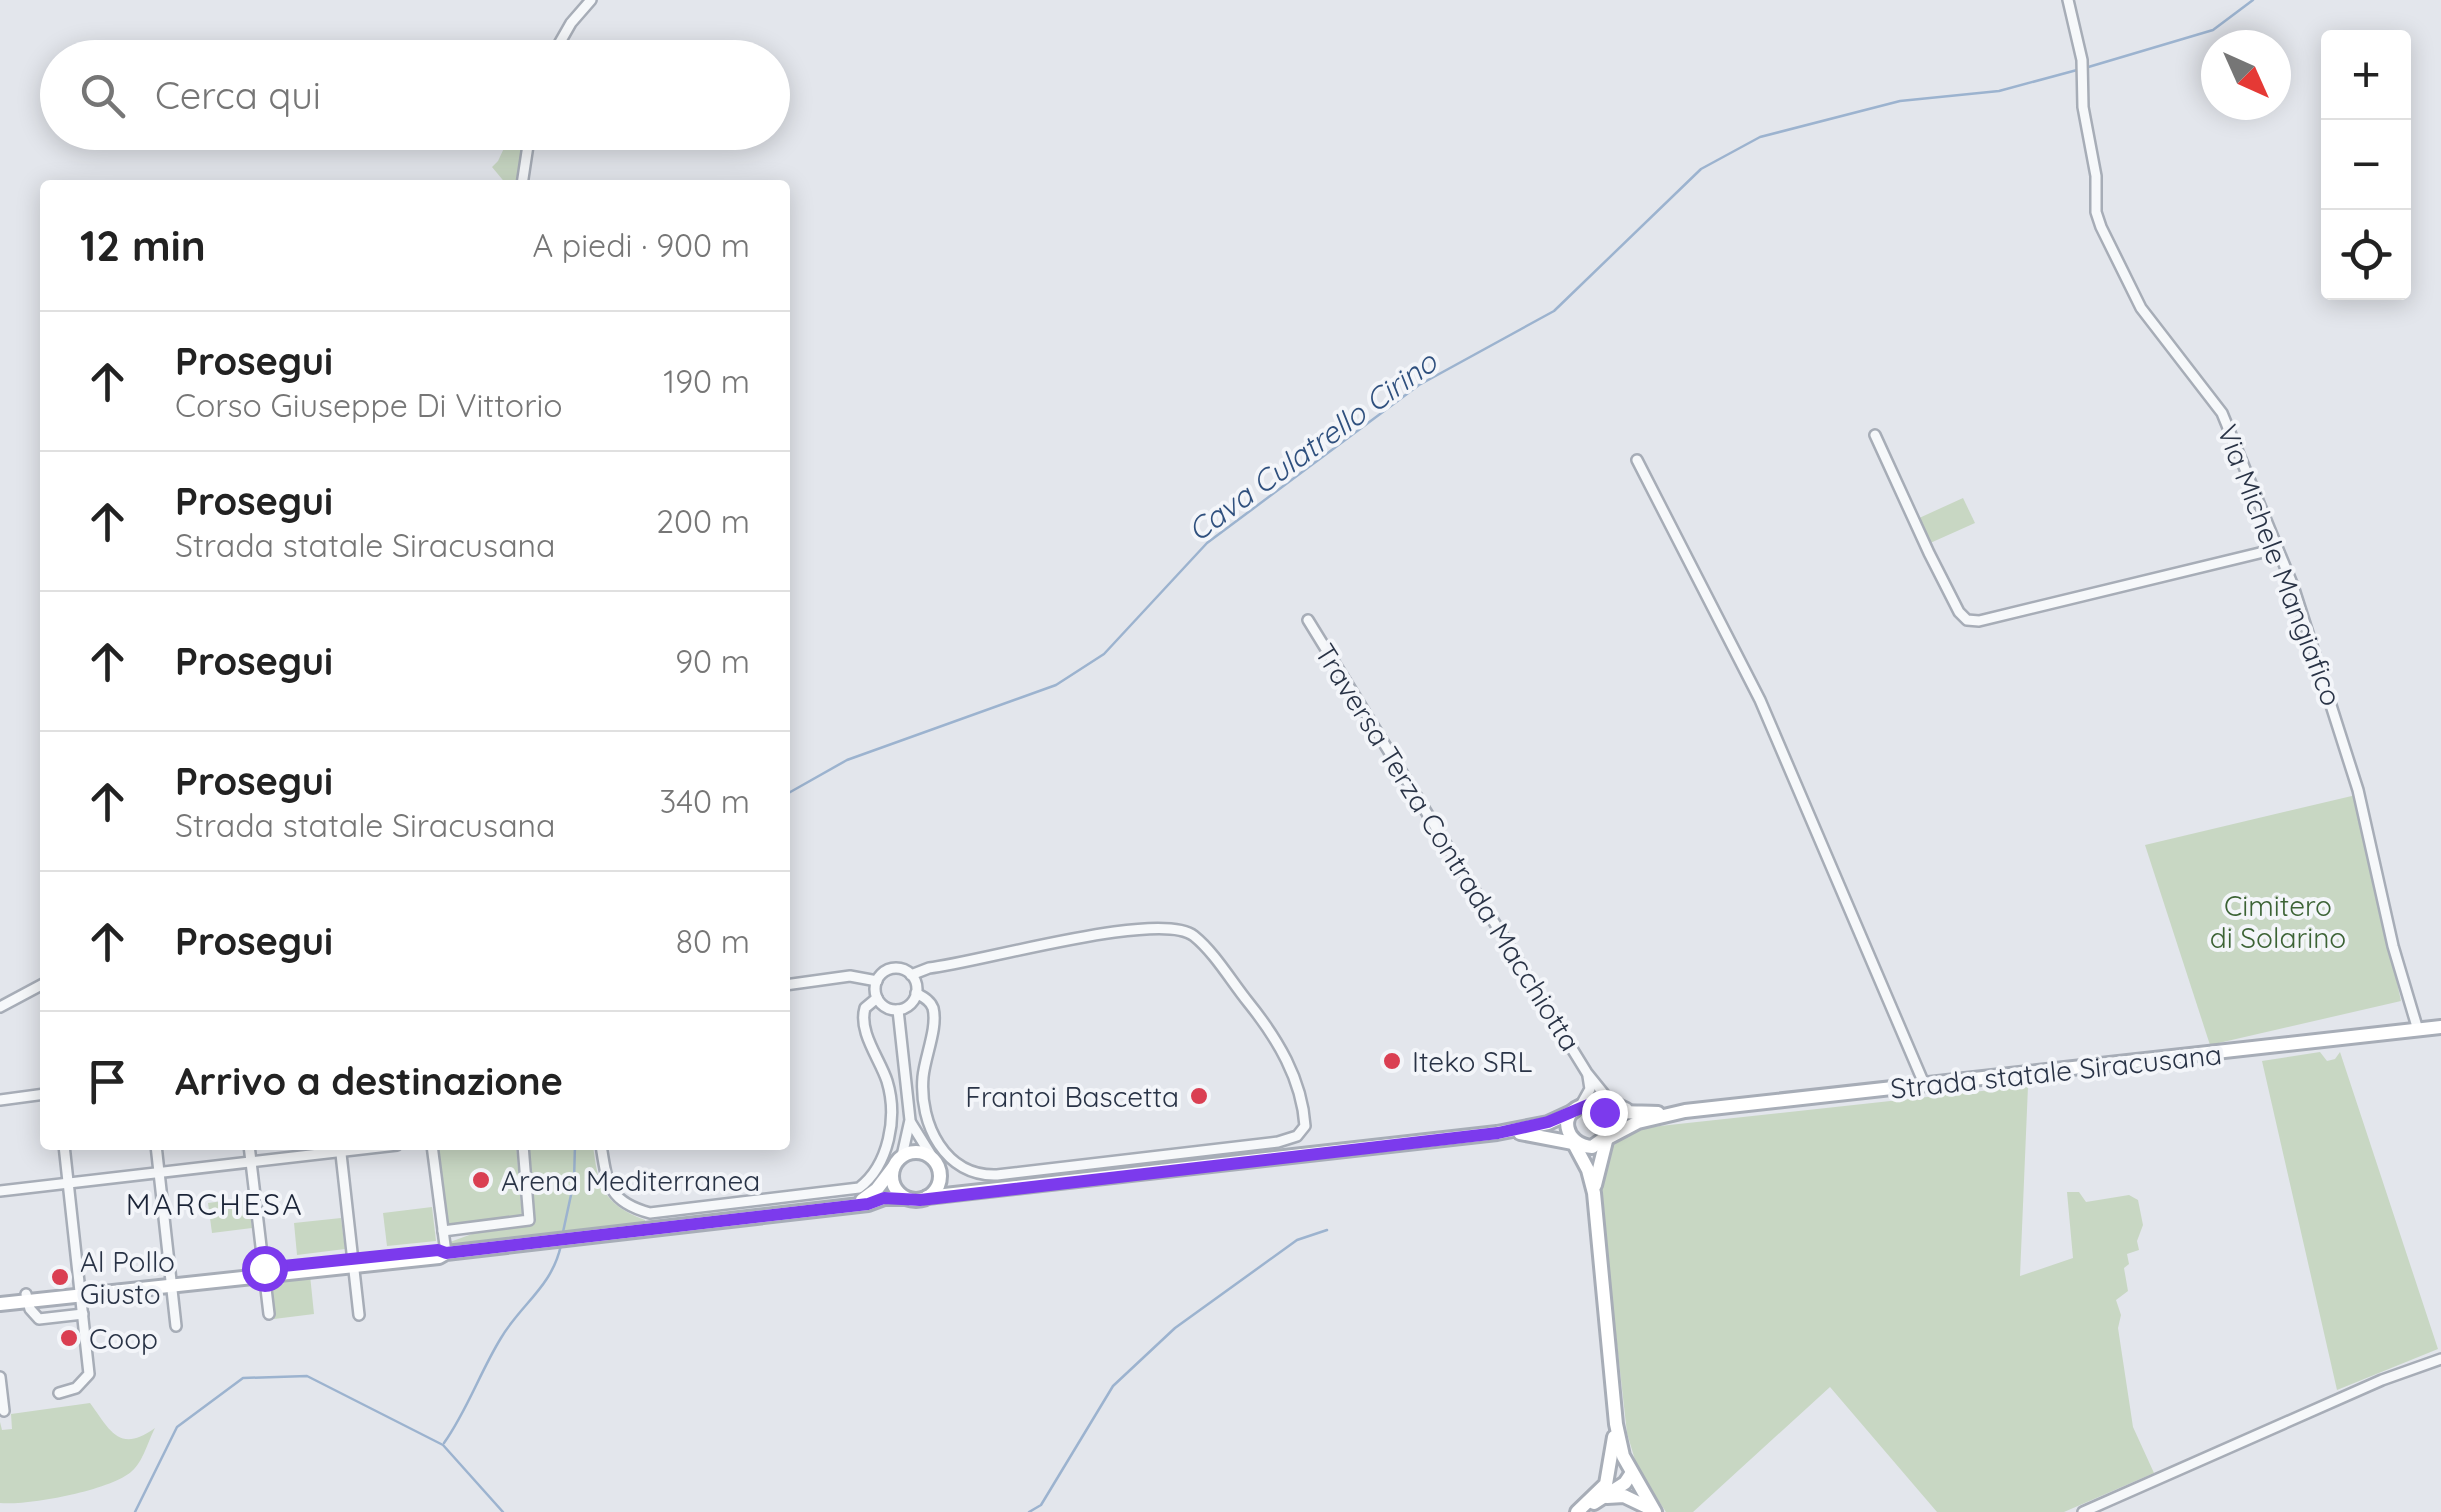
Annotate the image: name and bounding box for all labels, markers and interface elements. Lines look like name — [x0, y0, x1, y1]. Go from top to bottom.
north arrow — [2201, 30, 2291, 120]
map controls — [2321, 30, 2411, 300]
button: + — [2321, 30, 2411, 120]
search box — [40, 40, 790, 150]
icon: search — [75, 68, 130, 123]
text: Cerca qui — [155, 71, 321, 119]
button: − — [2321, 120, 2411, 210]
button: locate — [2321, 210, 2411, 300]
text: 12 min — [80, 219, 206, 272]
text: A piedi · 900 m — [532, 225, 750, 265]
text: Prosegui — [175, 337, 333, 385]
water label: Cava Culatrello Cirino — [1180, 342, 1445, 549]
icon: ahead — [80, 354, 135, 409]
text: 190 m — [663, 361, 750, 401]
text: Corso Giuseppe Di Vittorio — [175, 385, 563, 425]
street label: Via Michele Mangiafico — [2210, 419, 2350, 711]
text: Prosegui — [175, 477, 333, 525]
icon: ahead — [80, 494, 135, 549]
text: 200 m — [656, 501, 750, 541]
text: Strada statale Siracusana — [175, 525, 556, 565]
icon: ahead — [80, 634, 135, 689]
text: Prosegui — [175, 637, 333, 685]
street label: Traversa Terza Contrada Macchiotta — [1308, 637, 1588, 1057]
text: 90 m — [675, 641, 750, 681]
text: Prosegui — [175, 757, 333, 805]
icon: ahead — [80, 774, 135, 829]
text: 340 m — [659, 781, 750, 821]
text: Strada statale Siracusana — [175, 805, 556, 845]
park label: Cimitero di Solarino — [2210, 888, 2346, 955]
icon: ahead — [80, 914, 135, 969]
text: Prosegui — [175, 917, 333, 965]
text: 80 m — [676, 921, 750, 961]
street label: Strada statale Siracusana — [1889, 1036, 2223, 1106]
place label: Iteko SRL — [1412, 1044, 1533, 1079]
marker: Iteko SRL — [1381, 1050, 1403, 1072]
icon: arrive — [80, 1054, 135, 1109]
text: Arrivo a destinazione — [175, 1057, 563, 1105]
place label: Frantoi Bascetta — [965, 1079, 1179, 1114]
marker: Frantoi Bascetta — [1188, 1085, 1210, 1107]
route end — [1582, 1090, 1628, 1136]
place label: Arena Mediterranea — [501, 1163, 760, 1198]
marker: Arena Mediterranea — [470, 1169, 492, 1191]
district label: MARCHESA — [126, 1185, 304, 1223]
place label: Al Pollo Giusto — [80, 1244, 175, 1311]
route start — [242, 1246, 288, 1292]
marker: Al Pollo Giusto — [49, 1266, 71, 1288]
place label: Coop — [89, 1321, 158, 1356]
marker: Coop — [58, 1327, 80, 1349]

